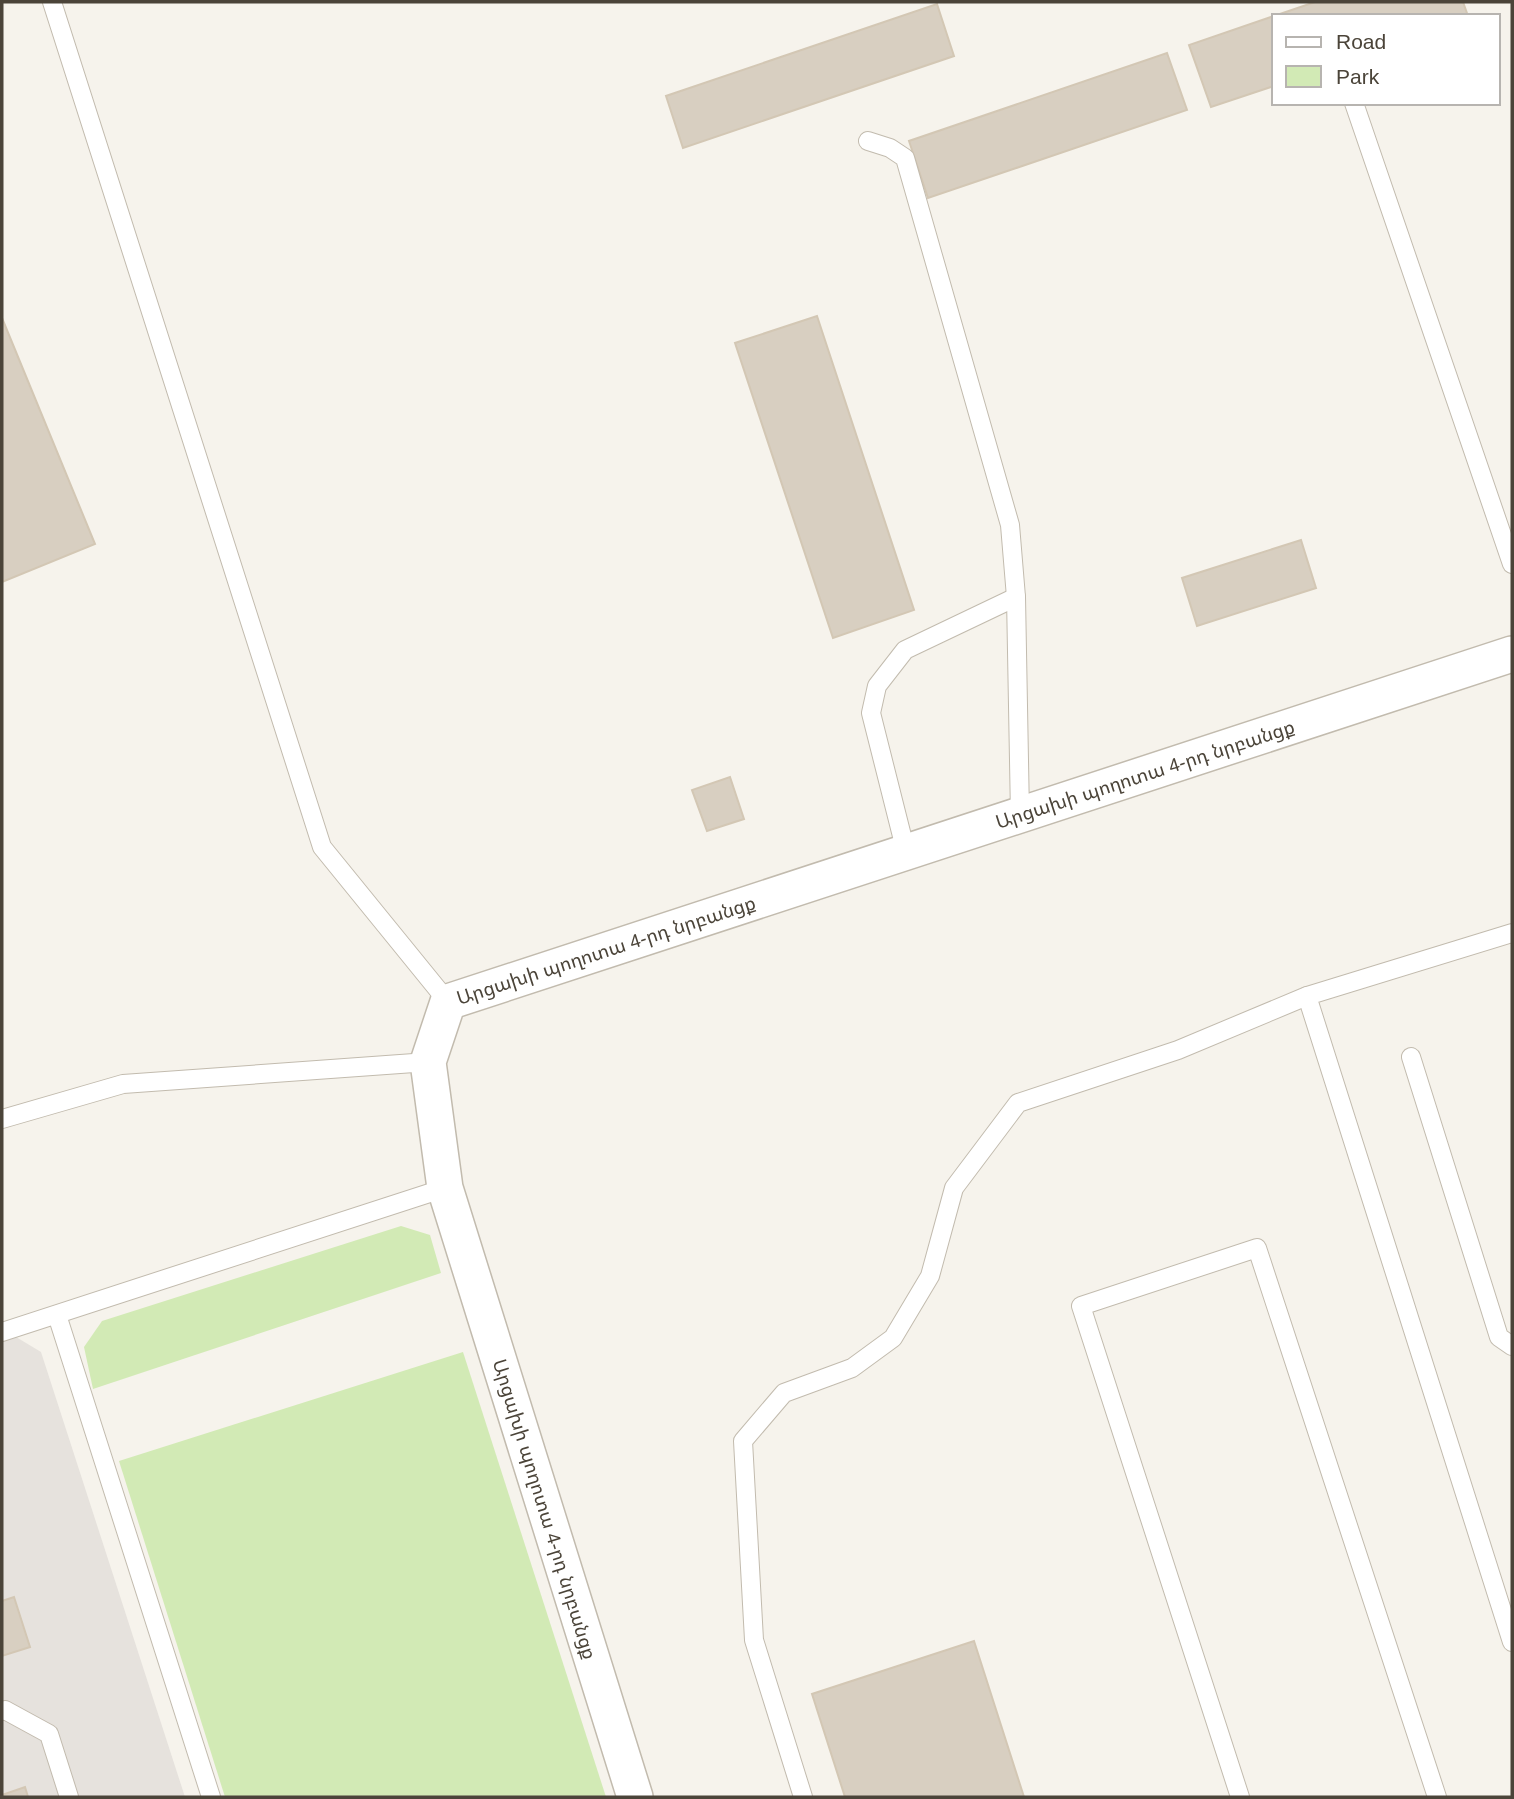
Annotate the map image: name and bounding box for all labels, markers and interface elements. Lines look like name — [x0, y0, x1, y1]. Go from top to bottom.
legend — [1272, 14, 1500, 105]
text: Road — [1336, 30, 1386, 53]
text: Park — [1336, 65, 1380, 88]
street label: Արցախի պողոտա 4-րդ նրբանցք — [993, 716, 1298, 834]
street label: Արցախի պողոտա 4-րդ նրբանցք — [454, 892, 759, 1010]
street label: Արցախի պողոտա 4-րդ նրբանցք — [488, 1356, 600, 1662]

